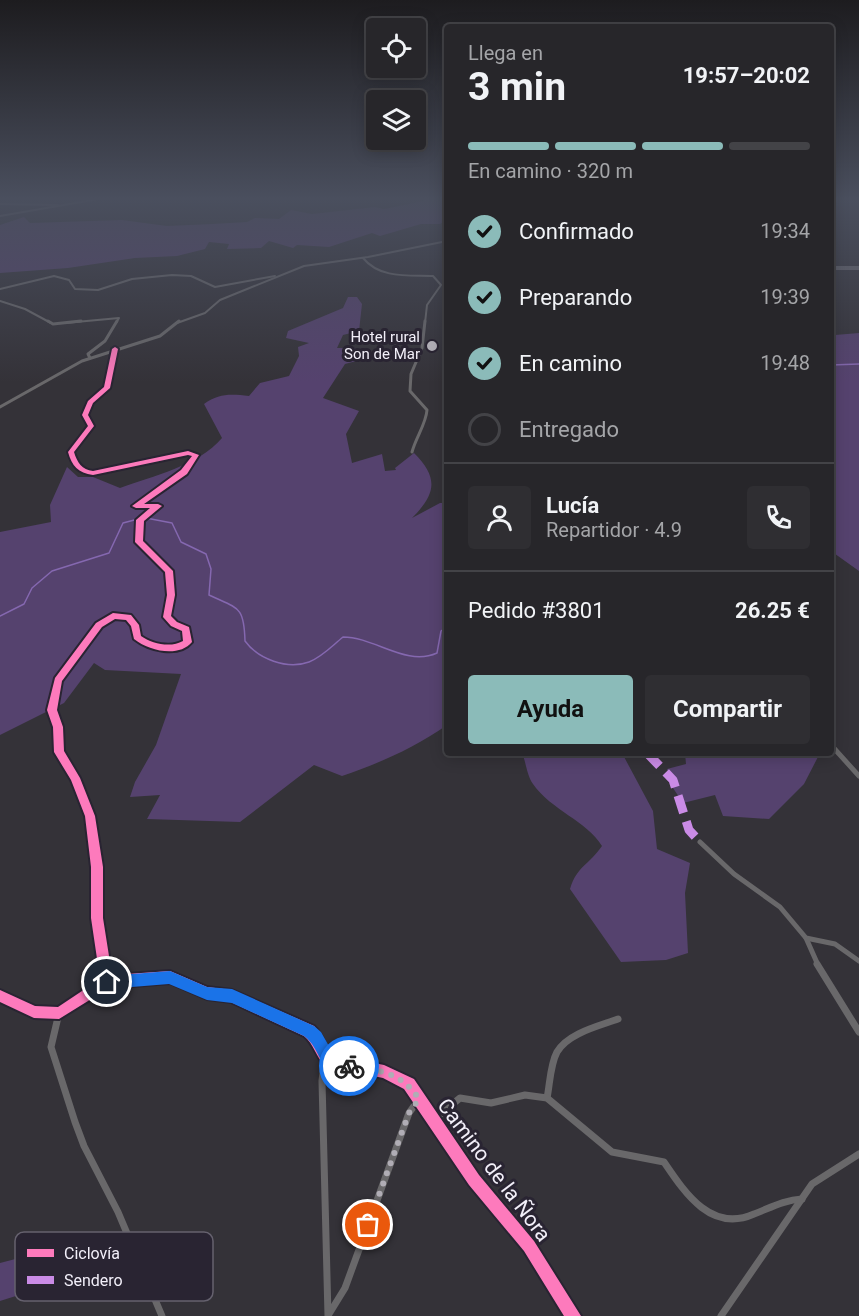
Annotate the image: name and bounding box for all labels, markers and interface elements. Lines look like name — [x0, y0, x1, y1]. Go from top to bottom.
map controls — [366, 18, 426, 150]
button: locate — [366, 18, 426, 78]
text: Llega en — [468, 41, 543, 65]
text: 19:57–20:02 — [683, 63, 810, 88]
text: 3 min — [468, 64, 566, 110]
button: layers — [366, 90, 426, 150]
text: En camino · 320 m — [468, 159, 633, 183]
icon: check — [468, 215, 501, 248]
text: Confirmado — [519, 219, 634, 244]
text: 19:34 — [760, 219, 810, 243]
icon: check — [468, 281, 501, 314]
text: Preparando — [519, 285, 632, 310]
text: 19:39 — [760, 285, 810, 309]
place label: Hotel rural Son de Mar — [344, 328, 420, 363]
marker: Hotel rural Son de Mar — [425, 339, 439, 353]
icon: check — [468, 347, 501, 380]
text: En camino — [519, 351, 622, 376]
text: 19:48 — [760, 351, 810, 375]
text: Entregado — [519, 417, 619, 442]
button: person — [468, 486, 531, 549]
button: phone — [747, 486, 810, 549]
text: Lucía — [546, 493, 599, 518]
text: Repartidor · 4.9 — [546, 518, 682, 542]
text: Pedido #3801 — [468, 598, 605, 623]
text: 26.25 € — [735, 598, 810, 623]
button: Ayuda — [468, 675, 633, 744]
button: Compartir — [645, 675, 810, 744]
pin — [81, 956, 132, 1007]
icon: home — [90, 965, 123, 998]
courier — [319, 1036, 379, 1096]
icon: bike — [333, 1050, 366, 1083]
street label: Camino de la Ñora — [433, 1094, 555, 1246]
pin — [342, 1199, 393, 1250]
icon: bag — [351, 1208, 384, 1241]
legend — [15, 1232, 213, 1301]
text: Ciclovía — [64, 1244, 120, 1263]
text: Sendero — [64, 1271, 123, 1290]

